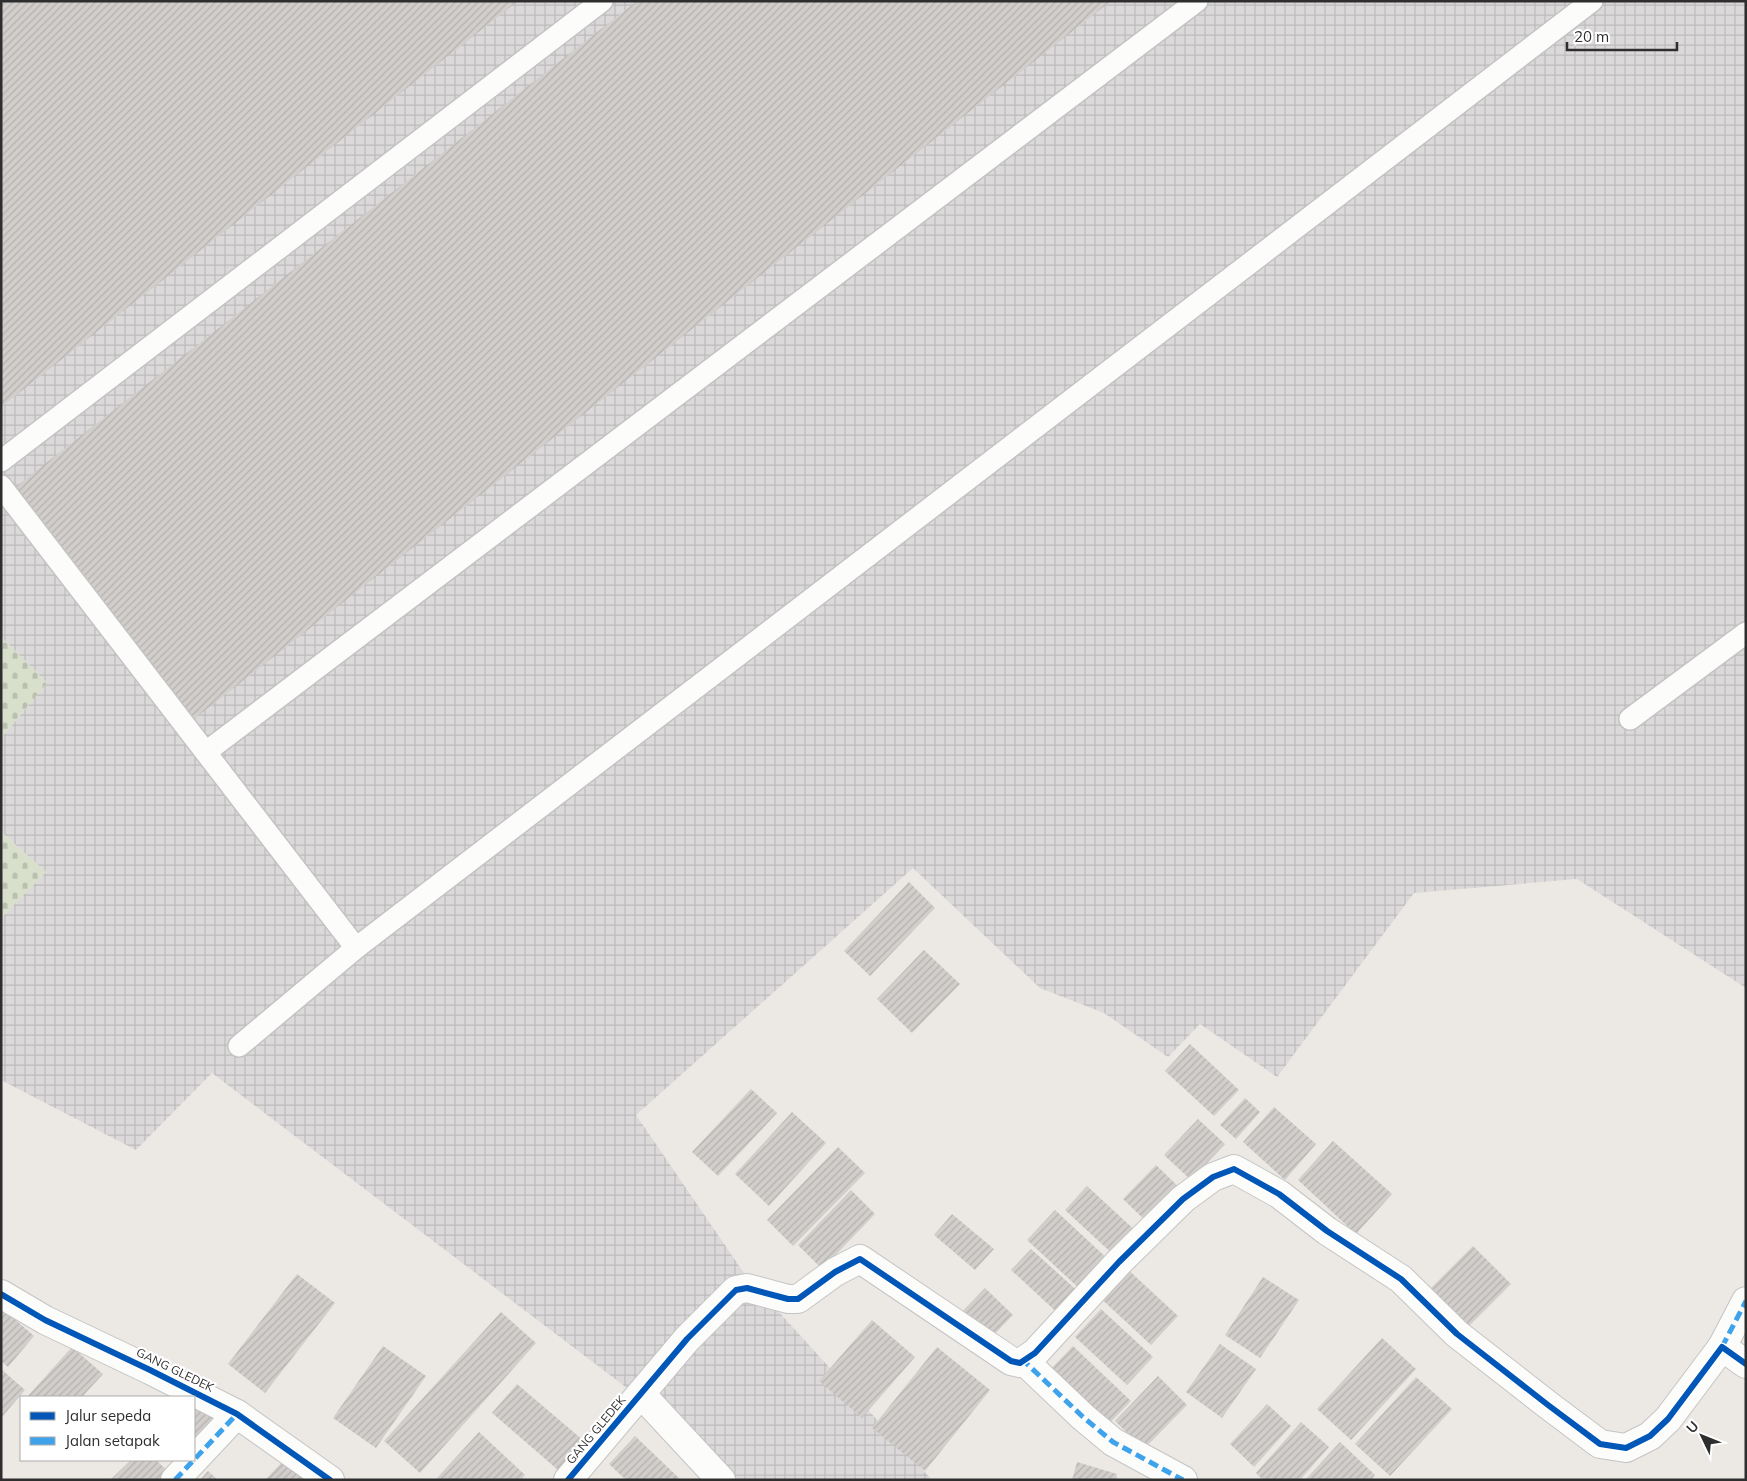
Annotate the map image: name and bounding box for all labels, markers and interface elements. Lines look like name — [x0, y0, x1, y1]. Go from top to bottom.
scale bar — [1567, 20, 1677, 52]
text: 20 m — [1574, 27, 1609, 46]
street label: GANG GLEDEK — [134, 1344, 217, 1395]
street label: GANG GLEDEK — [563, 1392, 629, 1467]
legend — [20, 1396, 195, 1461]
text: Jalur sepeda — [65, 1406, 151, 1425]
north arrow — [1677, 1411, 1727, 1461]
text: U — [1682, 1417, 1703, 1437]
text: Jalan setapak — [65, 1431, 160, 1450]

